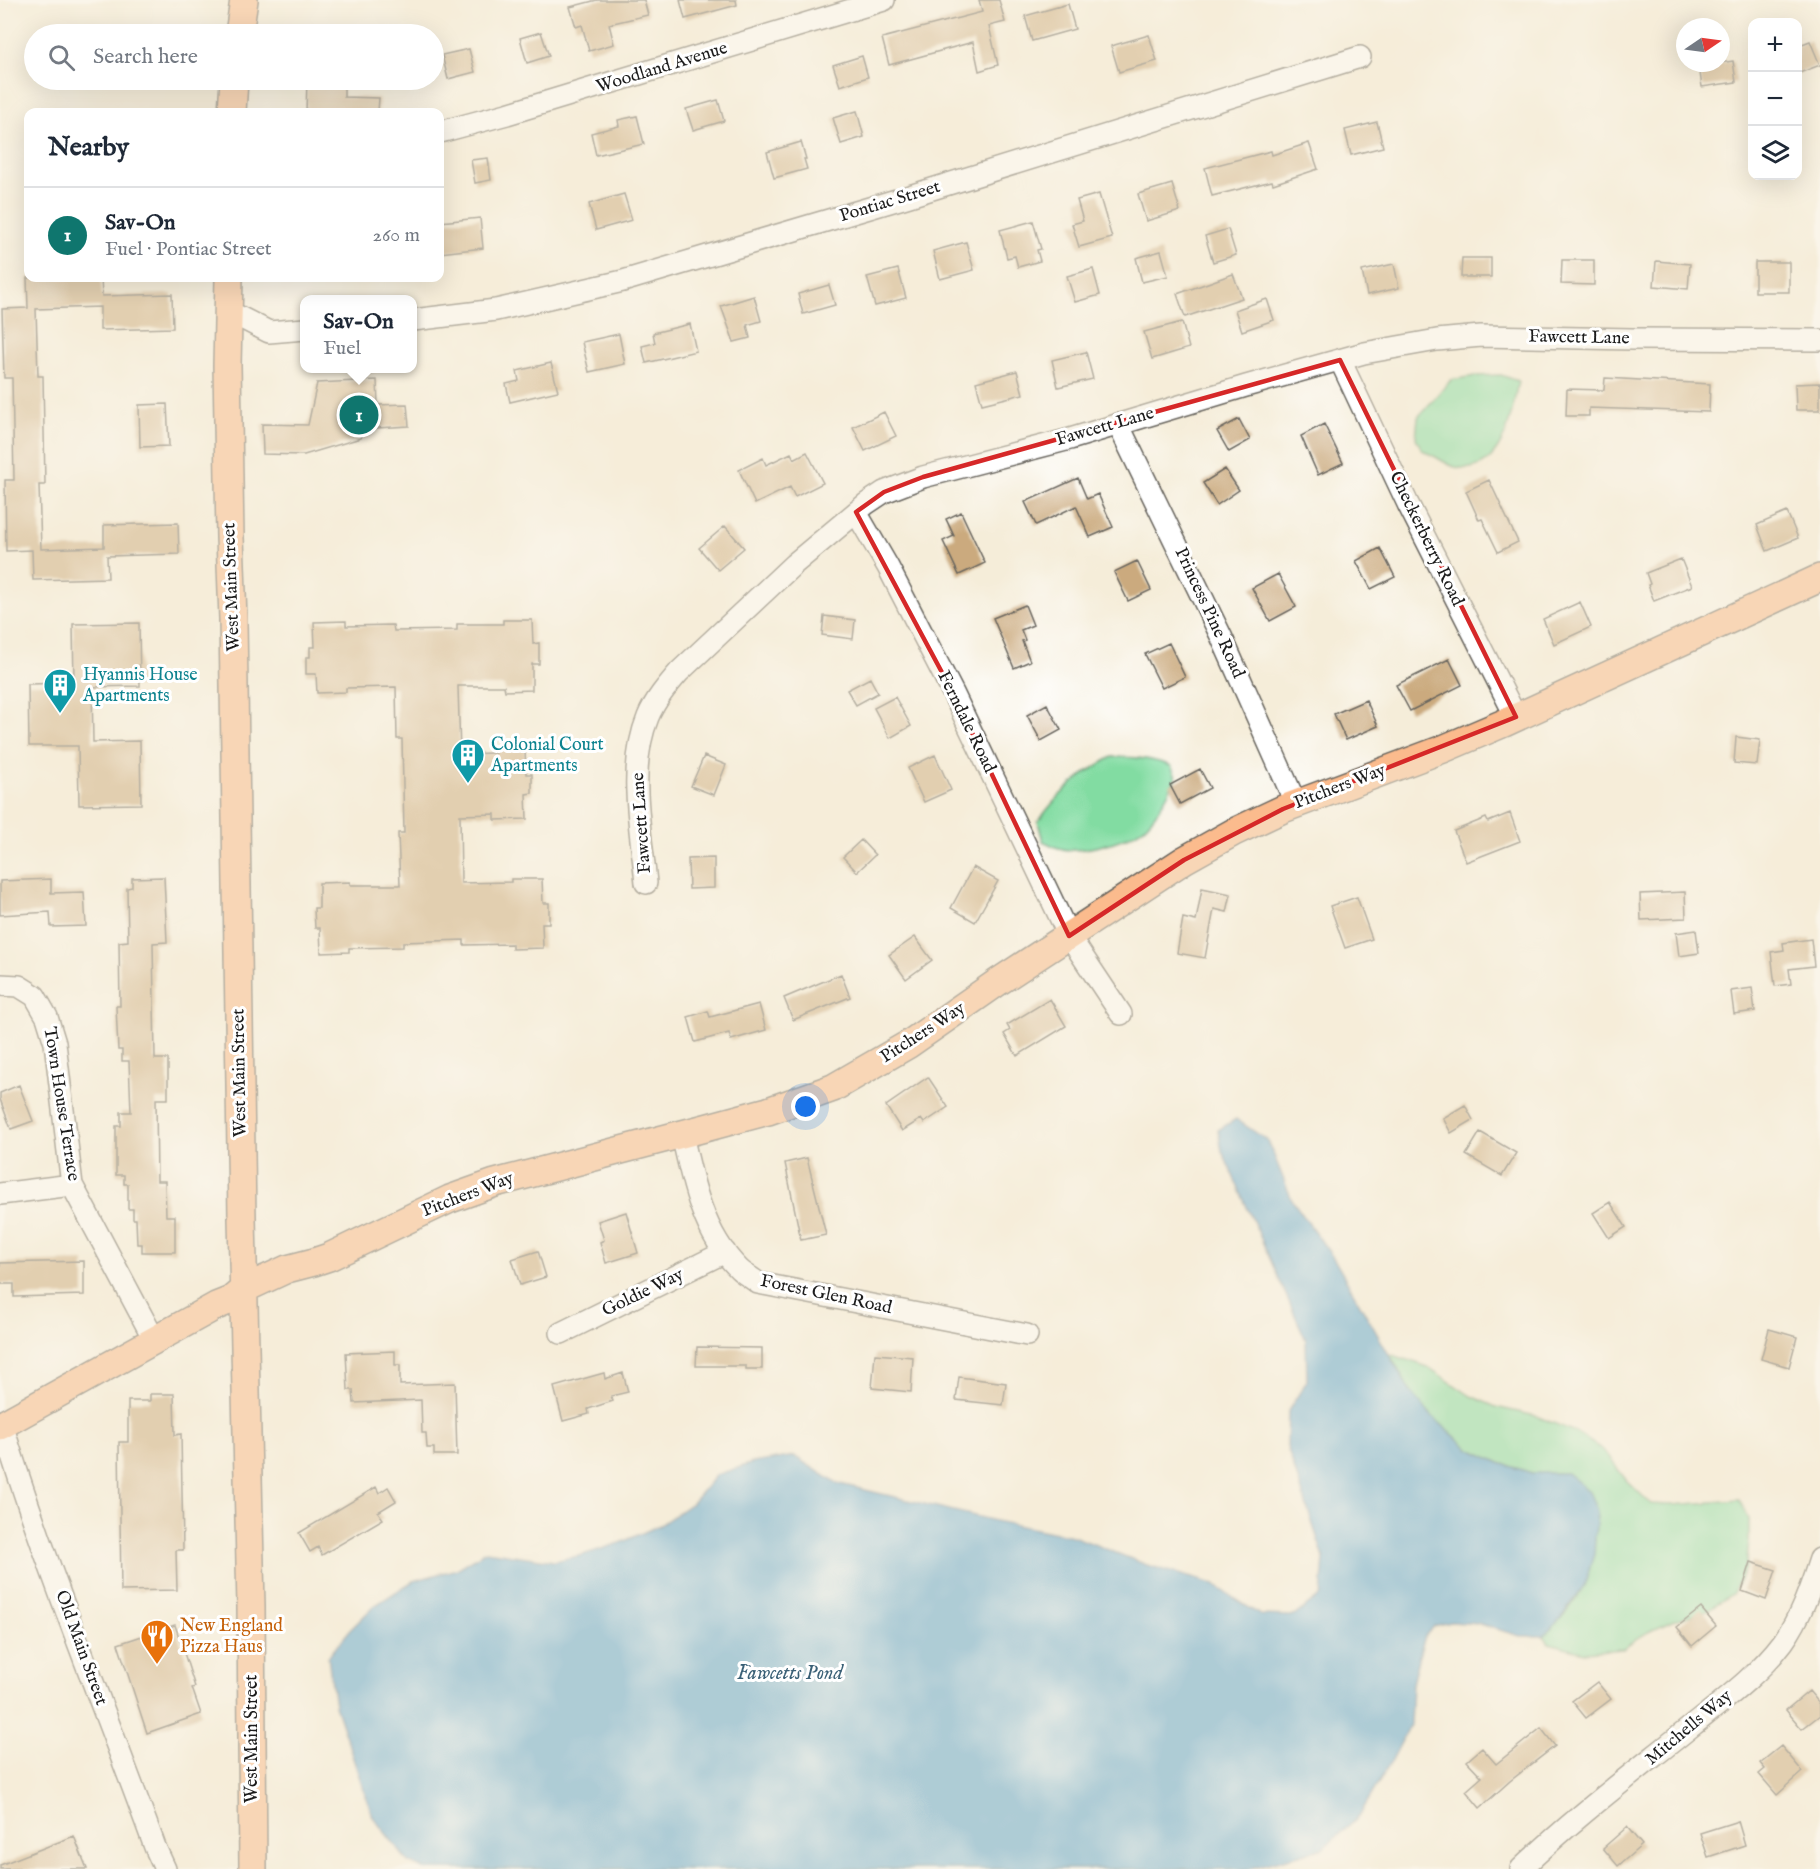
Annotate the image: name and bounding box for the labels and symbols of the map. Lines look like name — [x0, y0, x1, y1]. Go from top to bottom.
north arrow — [1676, 18, 1730, 72]
street label: Woodland Avenue — [594, 37, 730, 99]
street label: Pontiac Street — [837, 176, 943, 228]
street label: Fawcett Lane — [1528, 326, 1630, 350]
pin: 1 — [340, 392, 378, 438]
street label: Fawcett Lane — [1053, 402, 1157, 452]
street label: Checkerberry Road — [1383, 468, 1469, 611]
street label: West Main Street — [218, 522, 246, 652]
street label: Princess Pine Road — [1169, 544, 1250, 682]
place label: Hyannis House Apartments — [82, 664, 198, 708]
building icon: Hyannis House Apartments — [42, 667, 78, 714]
street label: Ferndale Road — [931, 667, 1001, 777]
place label: Colonial Court Apartments — [490, 734, 604, 778]
building icon: Colonial Court Apartments — [450, 737, 486, 784]
street label: Pitchers Way — [1291, 759, 1389, 815]
street label: Fawcett Lane — [627, 772, 657, 874]
street label: Pitchers Way — [876, 997, 970, 1069]
street label: West Main Street — [227, 1008, 253, 1138]
street label: Town House Terrace — [37, 1025, 85, 1183]
your location — [791, 1092, 820, 1121]
street label: Pitchers Way — [419, 1167, 517, 1223]
street label: Goldie Way — [598, 1263, 688, 1323]
street label: Forest Glen Road — [758, 1270, 894, 1320]
street label: Old Main Street — [49, 1587, 113, 1709]
place label: New England Pizza Haus — [180, 1615, 283, 1659]
restaurant icon: New England Pizza Haus — [139, 1618, 175, 1665]
water label: Fawcetts Pond — [737, 1661, 844, 1686]
street label: West Main Street — [241, 1675, 264, 1803]
street label: Mitchells Way — [1641, 1685, 1737, 1771]

